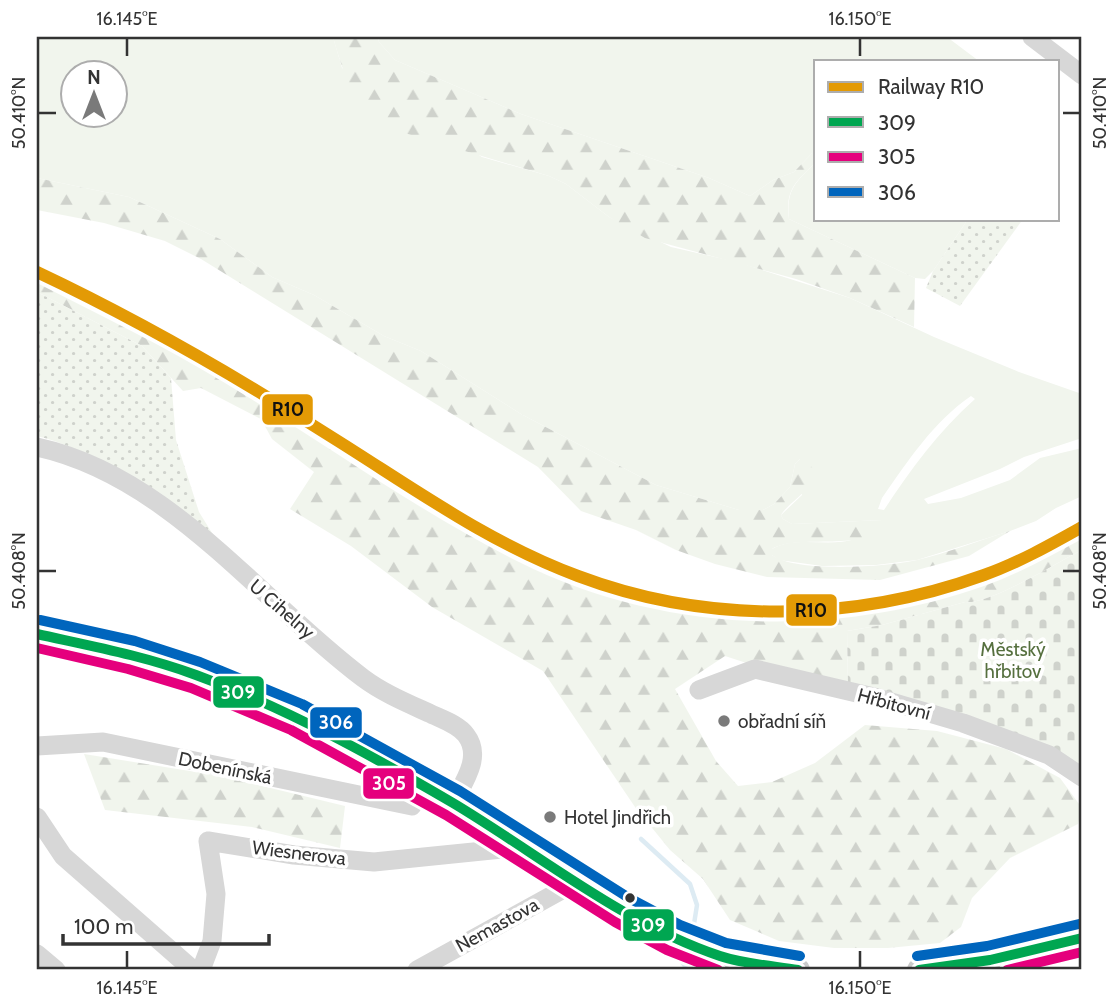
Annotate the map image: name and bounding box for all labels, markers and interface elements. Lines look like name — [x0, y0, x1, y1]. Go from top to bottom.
text: 16.145°E — [97, 8, 157, 30]
text: 16.150°E — [829, 8, 892, 30]
north arrow — [60, 60, 130, 130]
legend — [814, 60, 1060, 220]
text: N — [87, 66, 101, 89]
text: Railway R10 — [878, 74, 984, 99]
text: 50.410°N — [8, 77, 30, 149]
text: 50.410°N — [1089, 77, 1111, 149]
text: 309 — [878, 110, 916, 135]
text: 305 — [878, 144, 915, 169]
text: 306 — [878, 180, 916, 205]
line badge: R10 — [261, 393, 314, 426]
text: R10 — [272, 398, 304, 421]
text: 50.408°N — [8, 532, 30, 610]
text: 50.408°N — [1089, 532, 1111, 610]
street label: U Cihelny — [245, 574, 320, 644]
line badge: R10 — [785, 593, 838, 627]
text: R10 — [795, 599, 827, 622]
park label: Městský hřbitov — [980, 638, 1046, 683]
line badge: 309 — [212, 675, 265, 709]
text: 309 — [221, 681, 255, 704]
street label: Hřbitovní — [855, 683, 933, 725]
line badge: 306 — [309, 706, 363, 739]
place label: obřadní síň — [738, 710, 826, 733]
text: 306 — [319, 711, 353, 734]
marker: obřadní síň — [716, 713, 732, 729]
street label: Dobenínská — [176, 747, 274, 789]
line badge: 305 — [362, 767, 415, 800]
text: 305 — [372, 772, 406, 795]
place label: Hotel Jindřich — [564, 806, 671, 829]
marker: Hotel Jindřich — [542, 809, 558, 825]
street label: Wiesnerova — [251, 836, 347, 870]
unlabelled marker — [623, 891, 637, 905]
street label: Nemastova — [451, 893, 543, 957]
scale bar — [63, 902, 270, 946]
line badge: 309 — [622, 908, 675, 942]
text: 100 m — [74, 914, 133, 939]
text: 309 — [631, 914, 665, 937]
text: 16.145°E — [97, 977, 157, 999]
text: 16.150°E — [829, 977, 892, 999]

